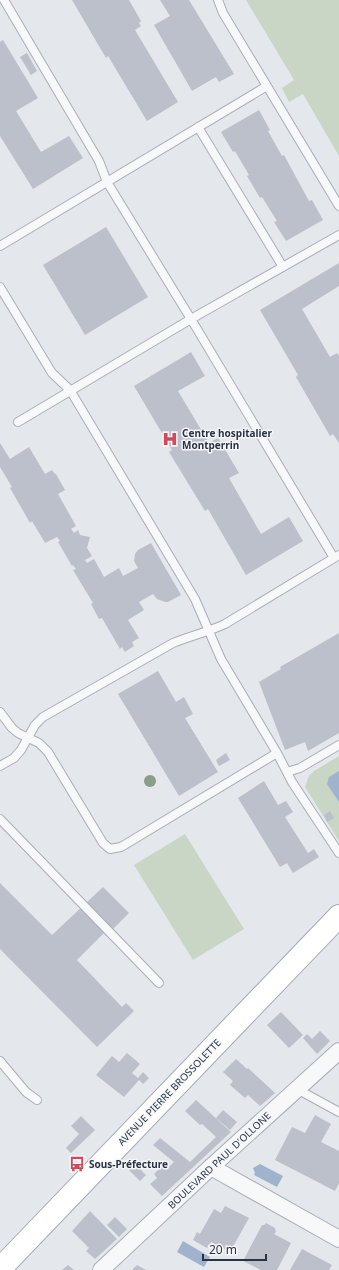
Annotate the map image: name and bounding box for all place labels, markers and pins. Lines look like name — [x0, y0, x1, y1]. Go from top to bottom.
place label: Centre hospitalier Montperrin — [182, 426, 272, 452]
hospital icon: Centre hospitalier Montperrin — [161, 430, 179, 448]
bus stop icon: Sous-Préfecture — [68, 1155, 86, 1173]
place label: Sous-Préfecture — [89, 1157, 168, 1171]

